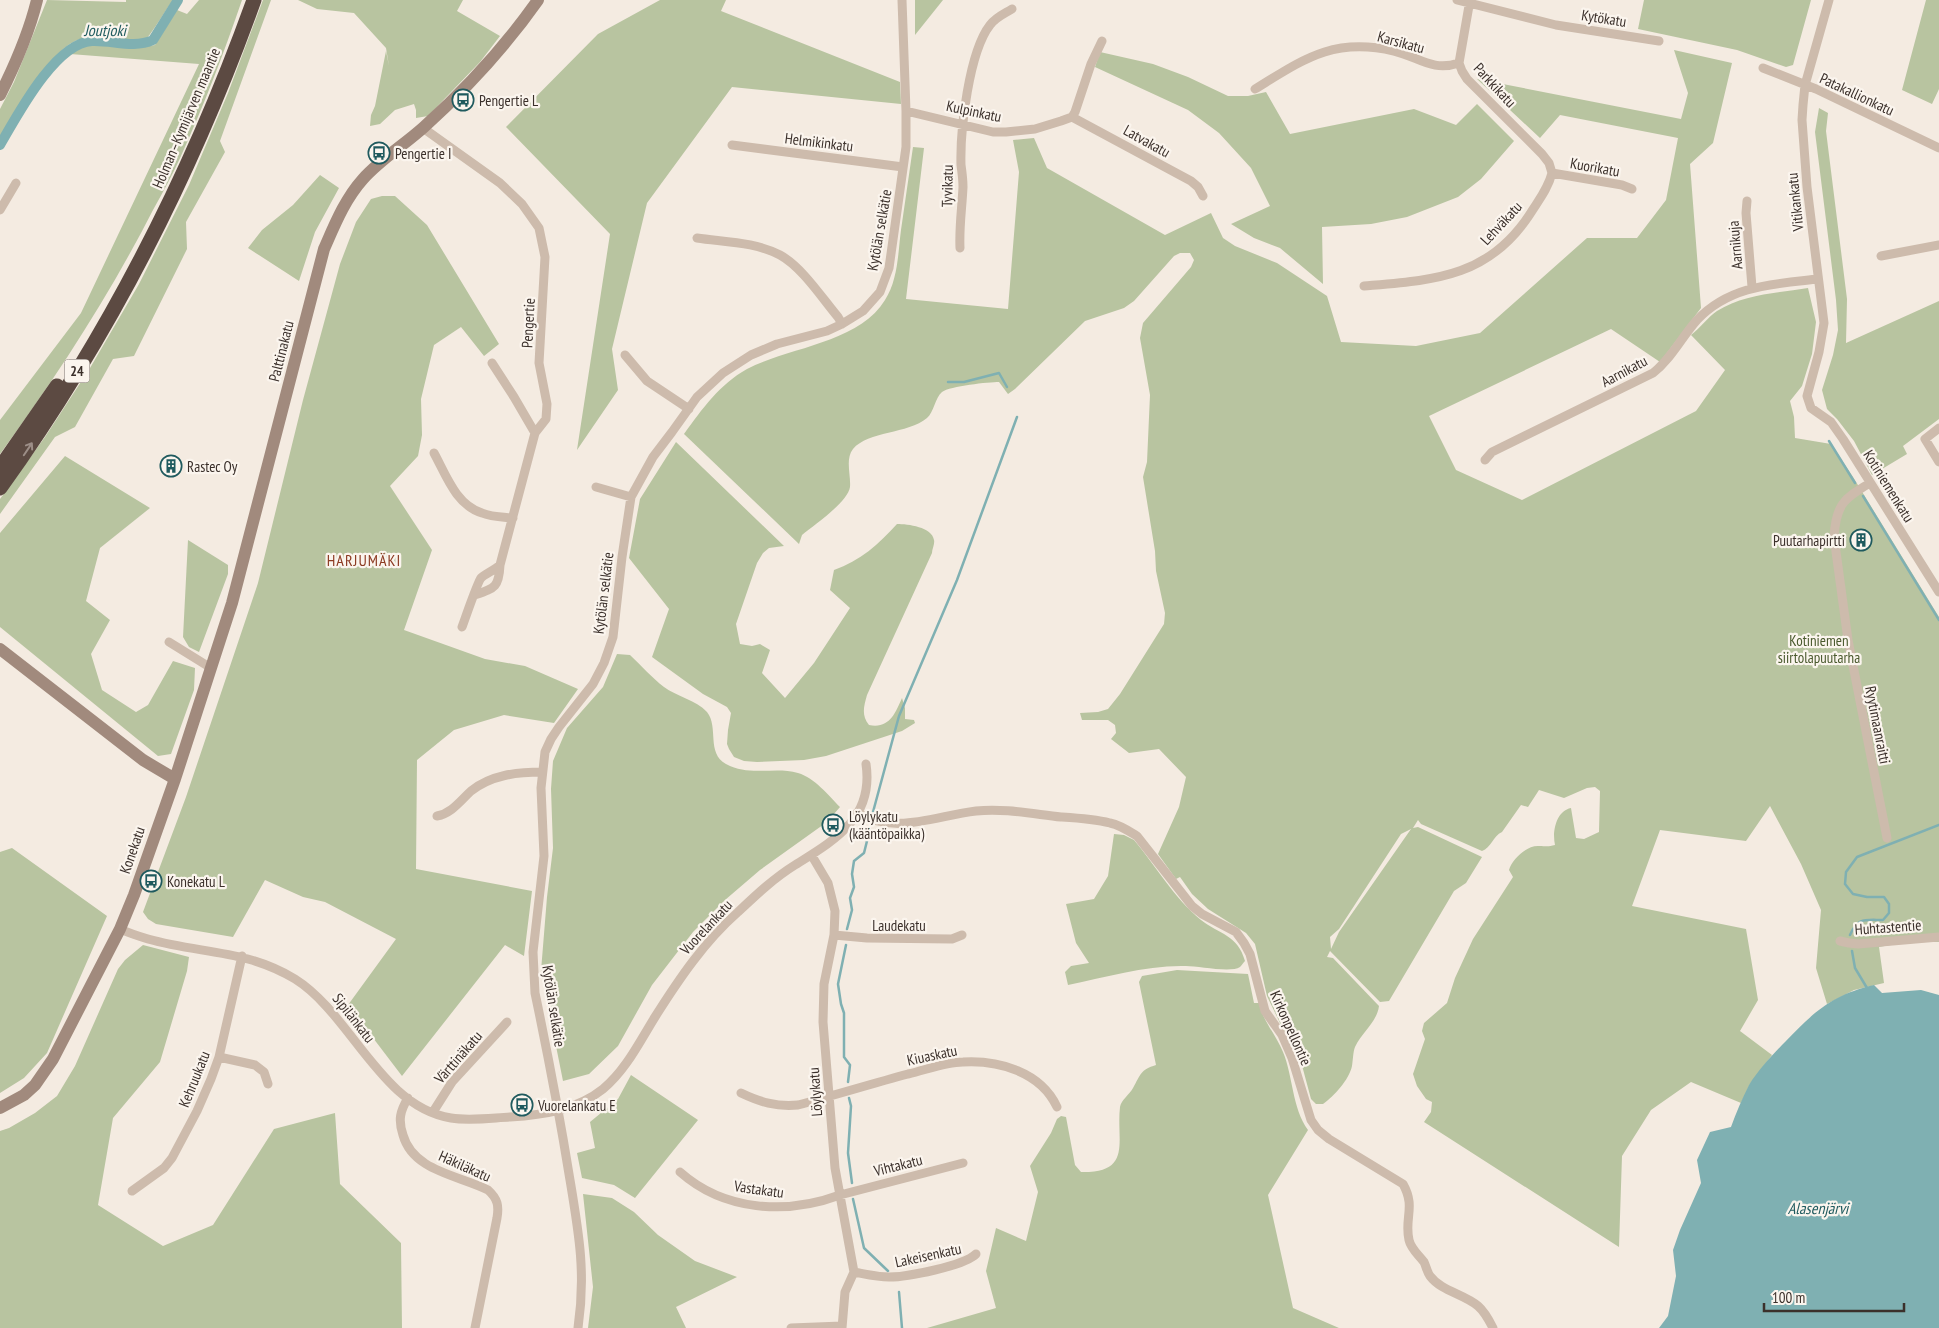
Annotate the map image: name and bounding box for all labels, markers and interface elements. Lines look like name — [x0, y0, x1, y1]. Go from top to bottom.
street label: Kytökatu — [1580, 5, 1628, 31]
water label: Joutjoki — [83, 20, 129, 40]
street label: Karsikatu — [1375, 27, 1427, 57]
street label: Holman–Kymijärven maantie — [148, 45, 224, 191]
street label: Parkkikatu — [1470, 59, 1520, 111]
street label: Patakallionkatu — [1817, 68, 1897, 120]
bus stop icon: Pengertie L — [451, 88, 475, 112]
place label: Pengertie L — [479, 91, 539, 110]
street label: Kulpinkatu — [945, 96, 1003, 126]
street label: Latvakatu — [1120, 120, 1174, 162]
street label: Helmikinkatu — [784, 128, 854, 156]
bus stop icon: Pengertie I — [367, 141, 391, 165]
place label: Pengertie I — [395, 144, 452, 163]
street label: Kuorikatu — [1569, 153, 1621, 181]
street label: Tyvikatu — [937, 165, 957, 207]
street label: Vitikankatu — [1782, 172, 1808, 233]
street label: Kytölän selkätie — [862, 188, 896, 272]
street label: Lehväkatu — [1476, 197, 1526, 249]
street label: Aarnikuja — [1723, 220, 1747, 270]
street label: Pengertie — [517, 298, 539, 348]
street label: Palttinakatu — [264, 318, 298, 384]
street label: Aarnikatu — [1598, 351, 1650, 391]
road number: 24 — [64, 360, 90, 382]
one-way arrow — [23, 442, 33, 456]
street label: Kotiniemenkatu — [1859, 446, 1919, 526]
building icon: Rastec Oy — [159, 454, 183, 478]
place label: Rastec Oy — [187, 457, 238, 476]
building icon: Puutarhapirtti — [1849, 528, 1873, 552]
place label: Puutarhapirtti — [1773, 531, 1845, 550]
district label: HARJUMÄKI — [327, 550, 401, 570]
street label: Kytölän selkätie — [589, 551, 617, 635]
park label: Kotiniemen siirtolapuutarha — [1778, 631, 1860, 667]
street label: Ryytimaanraitti — [1861, 684, 1895, 766]
place label: Löylykatu (kääntöpaikka) — [849, 807, 925, 843]
bus stop icon: Löylykatu (kääntöpaikka) — [821, 813, 845, 837]
street label: Konekatu — [115, 824, 149, 876]
bus stop icon: Konekatu L — [139, 869, 163, 893]
place label: Konekatu L — [167, 872, 226, 891]
street label: Vuorelankatu — [675, 896, 736, 959]
street label: Huhtastentie — [1854, 915, 1922, 939]
street label: Laudekatu — [872, 916, 926, 935]
street label: Kytölän selkätie — [538, 964, 570, 1048]
street label: Kirkonpellontie — [1266, 988, 1316, 1068]
street label: Sipilänkatu — [329, 989, 379, 1047]
street label: Värttinäkatu — [429, 1027, 486, 1088]
street label: Kiuaskatu — [905, 1040, 959, 1070]
street label: Kehruukatu — [174, 1048, 214, 1110]
street label: Löylykatu — [804, 1067, 826, 1117]
bus stop icon: Vuorelankatu E — [510, 1093, 534, 1117]
place label: Vuorelankatu E — [537, 1096, 616, 1115]
street label: Häkiläkatu — [436, 1146, 494, 1186]
street label: Vihtakatu — [871, 1150, 924, 1180]
street label: Vastakatu — [732, 1176, 785, 1202]
water label: Alasenjärvi — [1788, 1198, 1851, 1218]
street label: Lakeisenkatu — [893, 1239, 963, 1271]
scale bar — [1764, 1280, 1904, 1312]
text: 100 m — [1772, 1288, 1805, 1307]

